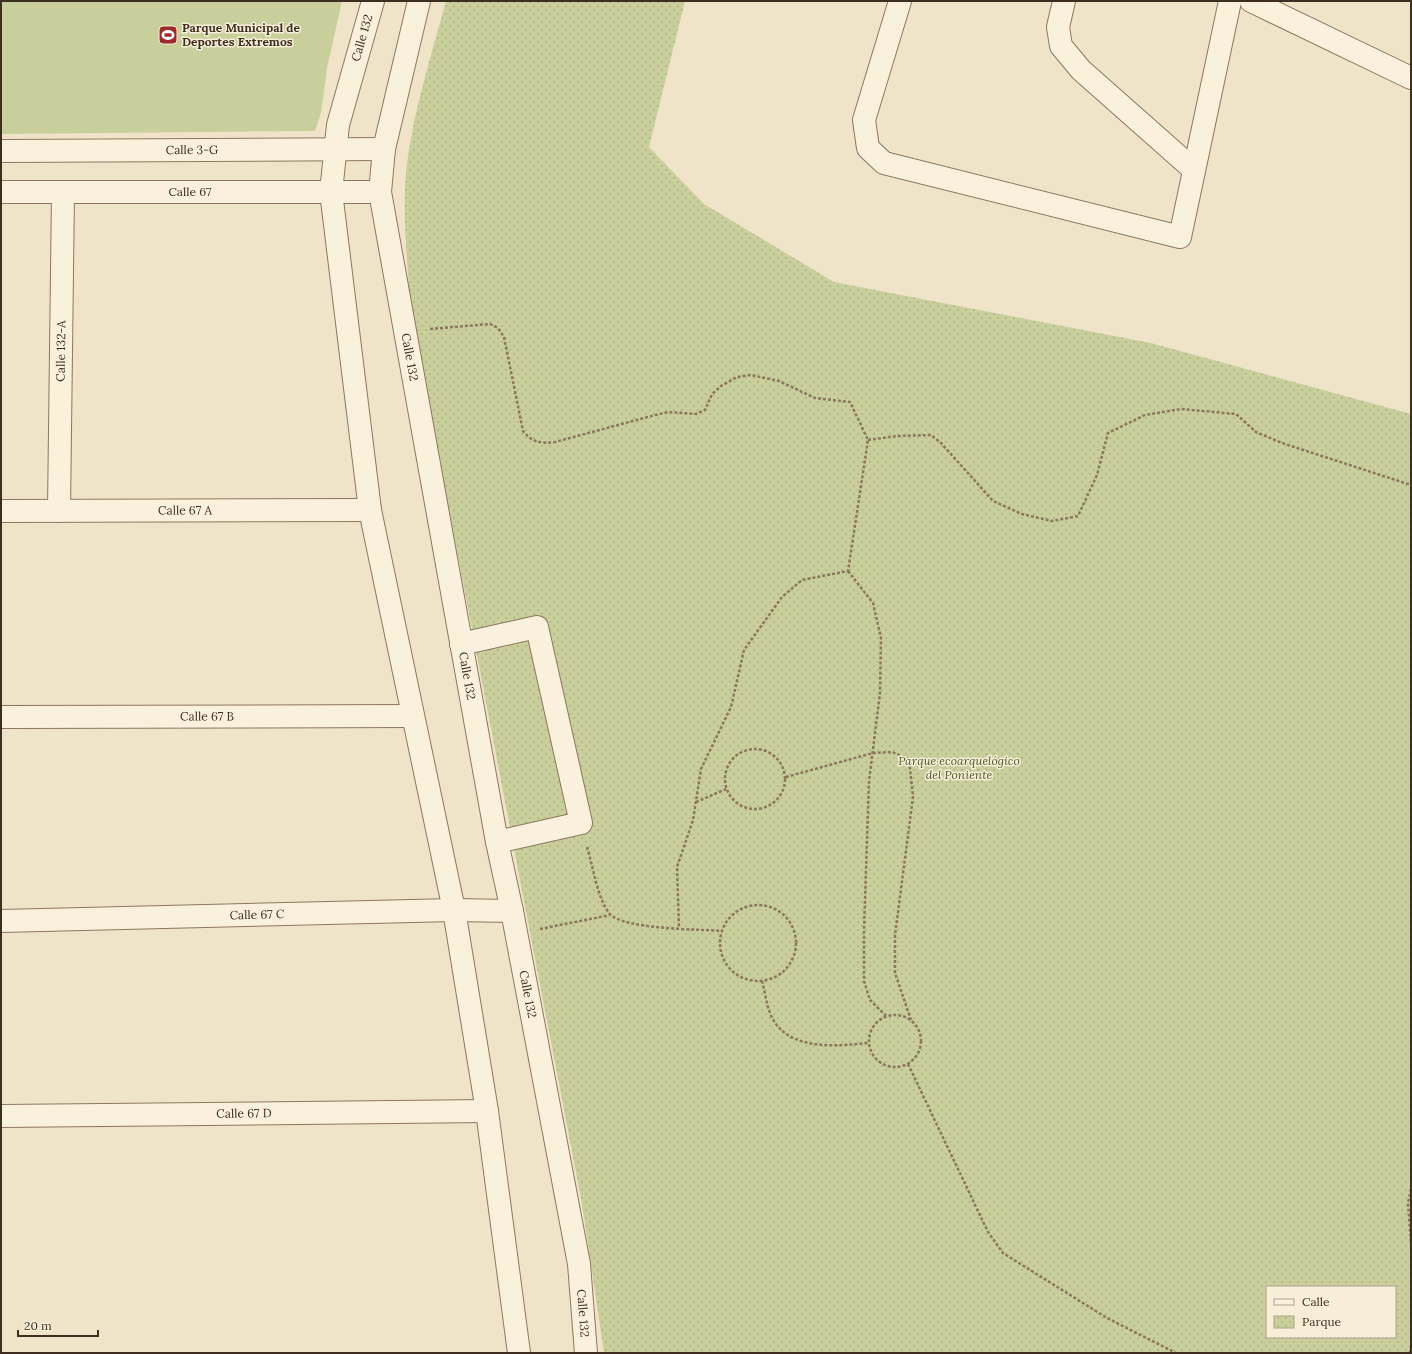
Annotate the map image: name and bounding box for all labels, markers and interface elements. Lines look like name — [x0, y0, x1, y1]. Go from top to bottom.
street label: Calle 132 — [348, 13, 375, 63]
place label: Parque Municipal de Deportes Extremos — [182, 20, 300, 49]
sports icon: Parque Municipal de Deportes Extremos — [157, 24, 179, 46]
street label: Calle 3-G — [166, 142, 218, 157]
street label: Calle 67 — [168, 184, 212, 199]
street label: Calle 132-A — [53, 320, 68, 382]
street label: Calle 132 — [399, 332, 422, 382]
street label: Calle 67 A — [158, 502, 212, 518]
street label: Calle 132 — [456, 651, 479, 701]
street label: Calle 67 B — [180, 708, 234, 724]
park label: Parque ecoarquelógico del Poniente — [898, 753, 1020, 782]
street label: Calle 67 C — [229, 906, 285, 922]
street label: Calle 132 — [516, 969, 540, 1019]
street label: Calle 67 D — [216, 1105, 272, 1121]
legend — [1266, 1286, 1396, 1338]
street label: Calle 132 — [574, 1289, 593, 1338]
text: Calle — [1302, 1294, 1330, 1309]
scale bar — [18, 1312, 98, 1338]
text: Parque — [1302, 1314, 1342, 1329]
text: 20 m — [24, 1318, 52, 1333]

